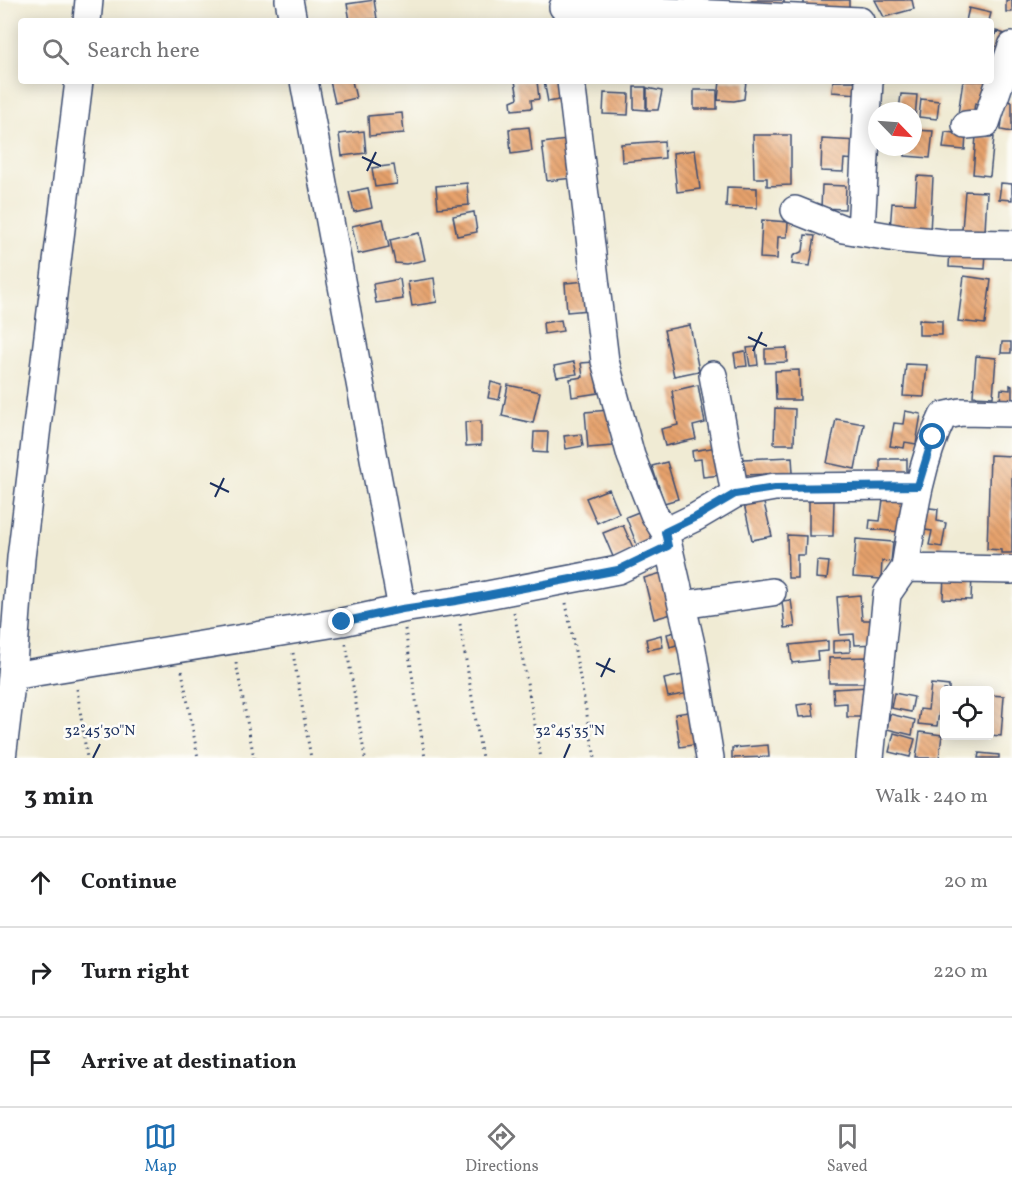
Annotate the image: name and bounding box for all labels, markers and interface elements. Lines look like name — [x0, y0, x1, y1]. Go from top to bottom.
search box — [18, 18, 994, 84]
icon: search — [39, 35, 72, 68]
text: Search here — [87, 36, 200, 67]
north arrow — [868, 102, 922, 156]
route start — [919, 423, 945, 449]
route end — [328, 608, 354, 634]
map controls — [940, 686, 994, 740]
button: locate — [940, 686, 994, 740]
text: 32°45'30"N — [65, 721, 135, 742]
text: 32°45'35"N — [535, 721, 605, 742]
text: 3 min — [24, 779, 94, 815]
text: Walk · 240 m — [875, 783, 988, 811]
icon: ahead — [24, 866, 57, 899]
text: Continue — [81, 867, 177, 898]
text: 20 m — [944, 868, 988, 896]
icon: right — [24, 956, 57, 989]
text: Turn right — [81, 957, 189, 988]
text: 220 m — [933, 958, 988, 986]
icon: arrive — [24, 1046, 57, 1079]
text: Arrive at destination — [81, 1047, 297, 1078]
tab: Map — [144, 1120, 177, 1178]
tab: Directions — [465, 1120, 539, 1178]
tab: Saved — [827, 1120, 868, 1178]

